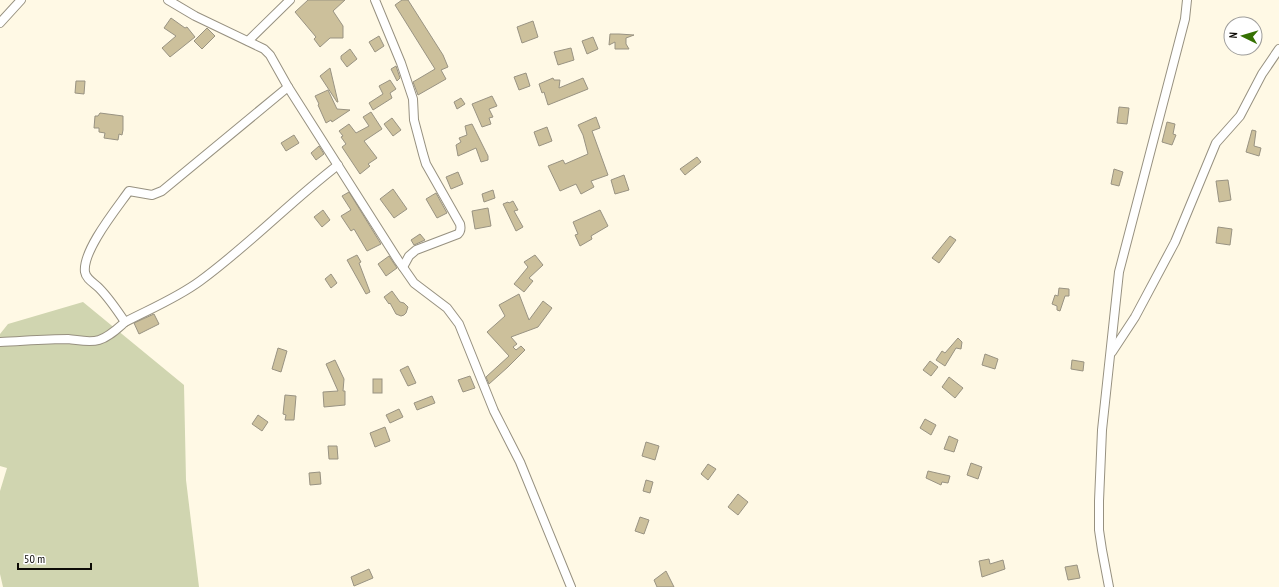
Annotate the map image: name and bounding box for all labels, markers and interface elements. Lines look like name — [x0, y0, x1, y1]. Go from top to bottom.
north arrow — [1223, 16, 1263, 56]
text: N — [1226, 32, 1240, 39]
scale bar — [18, 545, 91, 571]
text: 50 m — [24, 551, 45, 566]

